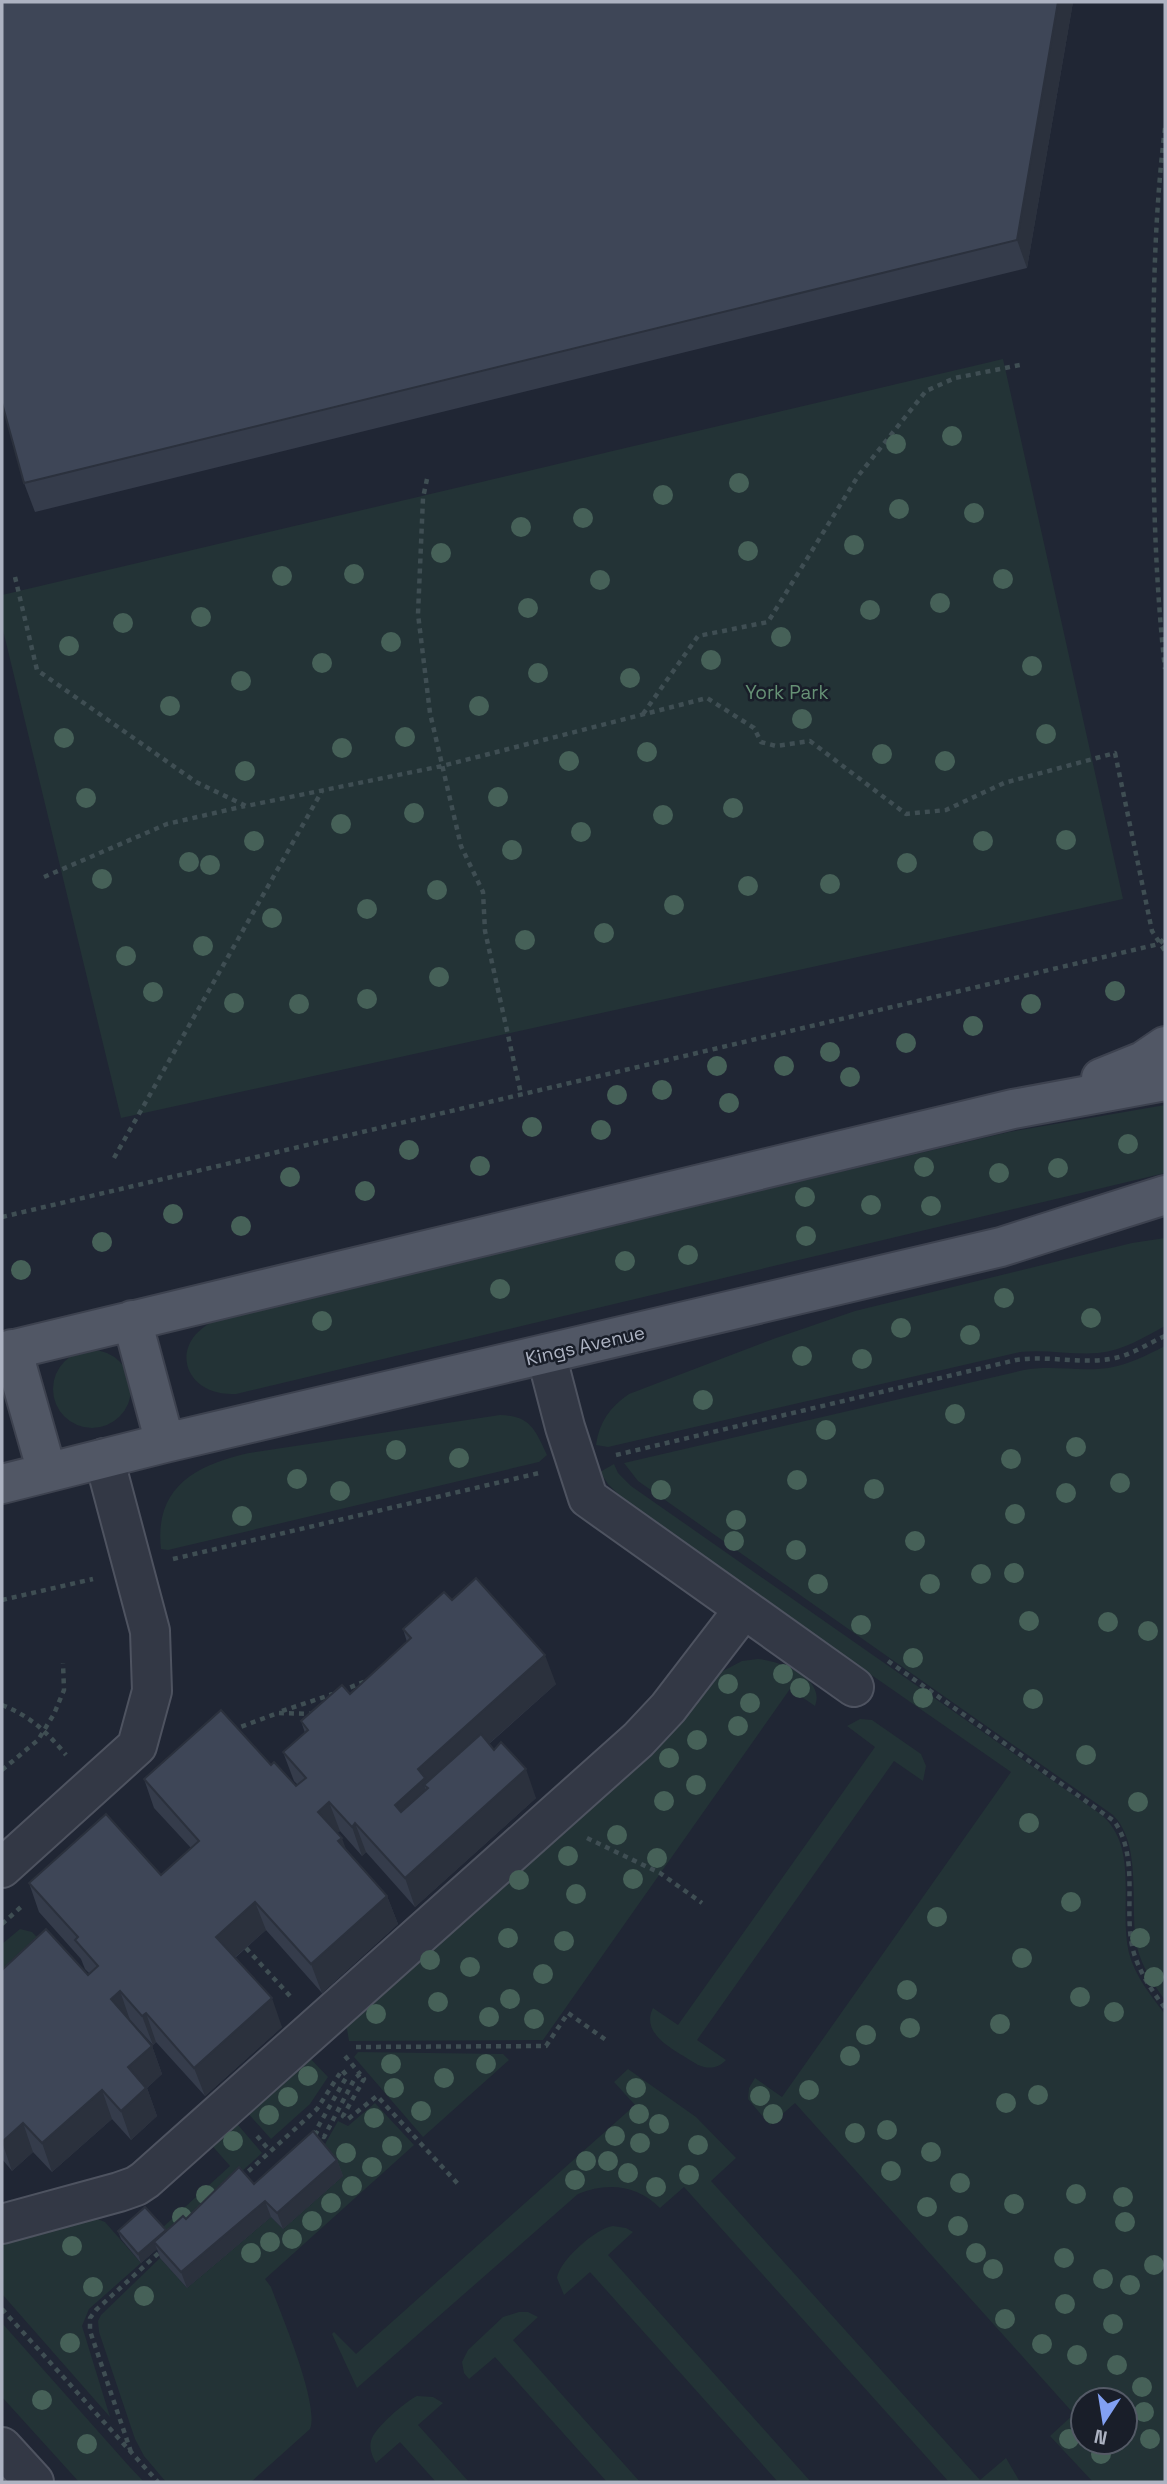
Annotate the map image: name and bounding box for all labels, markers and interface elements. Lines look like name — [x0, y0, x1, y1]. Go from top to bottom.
park label: York Park — [745, 680, 829, 705]
street label: Kings Avenue — [523, 1320, 647, 1371]
north arrow — [1069, 2386, 1139, 2456]
text: N — [1092, 2424, 1109, 2451]

